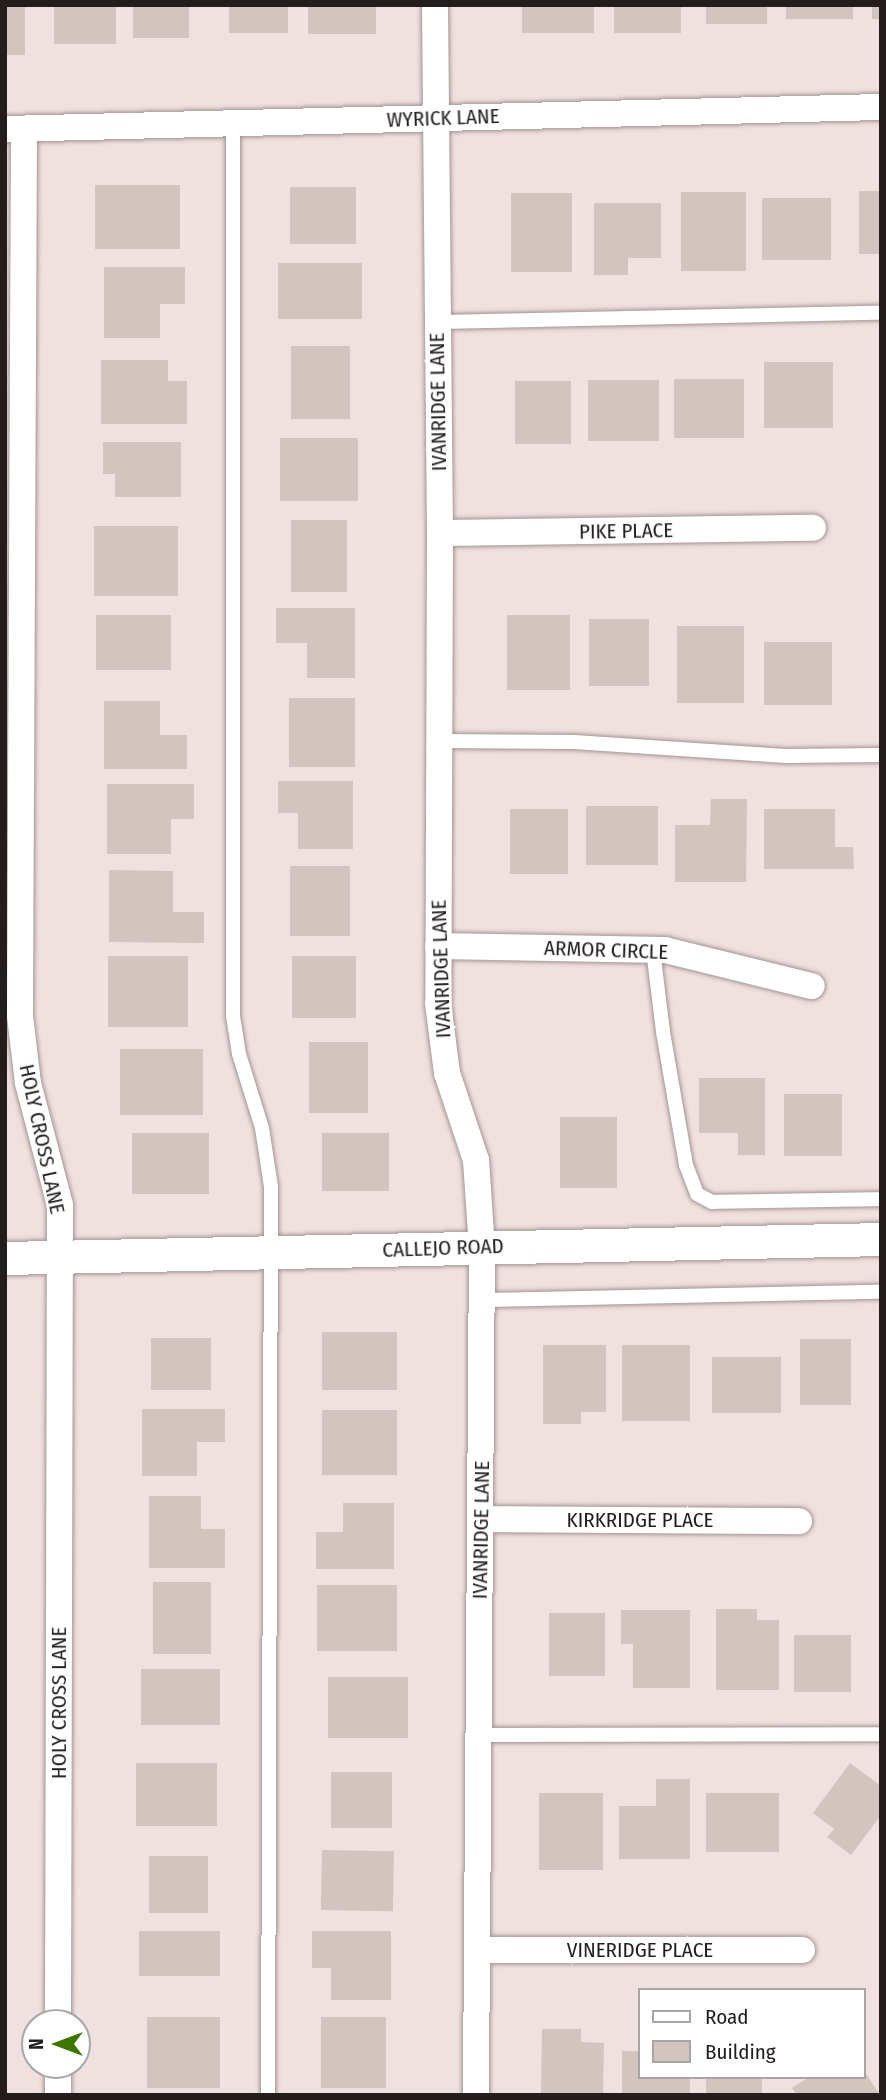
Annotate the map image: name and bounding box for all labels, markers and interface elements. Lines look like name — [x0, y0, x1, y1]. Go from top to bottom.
street label: WYRICK LANE — [386, 103, 500, 133]
street label: IVANRIDGE LANE — [424, 332, 452, 472]
street label: PIKE PLACE — [579, 518, 673, 544]
street label: IVANRIDGE LANE — [426, 899, 456, 1039]
street label: ARMOR CIRCLE — [544, 935, 668, 965]
street label: HOLY CROSS LANE — [14, 1062, 70, 1216]
street label: CALLEJO ROAD — [382, 1233, 504, 1263]
street label: IVANRIDGE LANE — [467, 1460, 495, 1600]
street label: KIRKRIDGE PLACE — [567, 1507, 713, 1533]
street label: HOLY CROSS LANE — [46, 1627, 72, 1779]
street label: VINERIDGE PLACE — [567, 1937, 713, 1963]
legend — [638, 1988, 865, 2079]
text: Road — [705, 2004, 749, 2030]
north arrow — [21, 2009, 91, 2079]
text: N — [25, 2038, 48, 2050]
text: Building — [705, 2039, 776, 2065]

